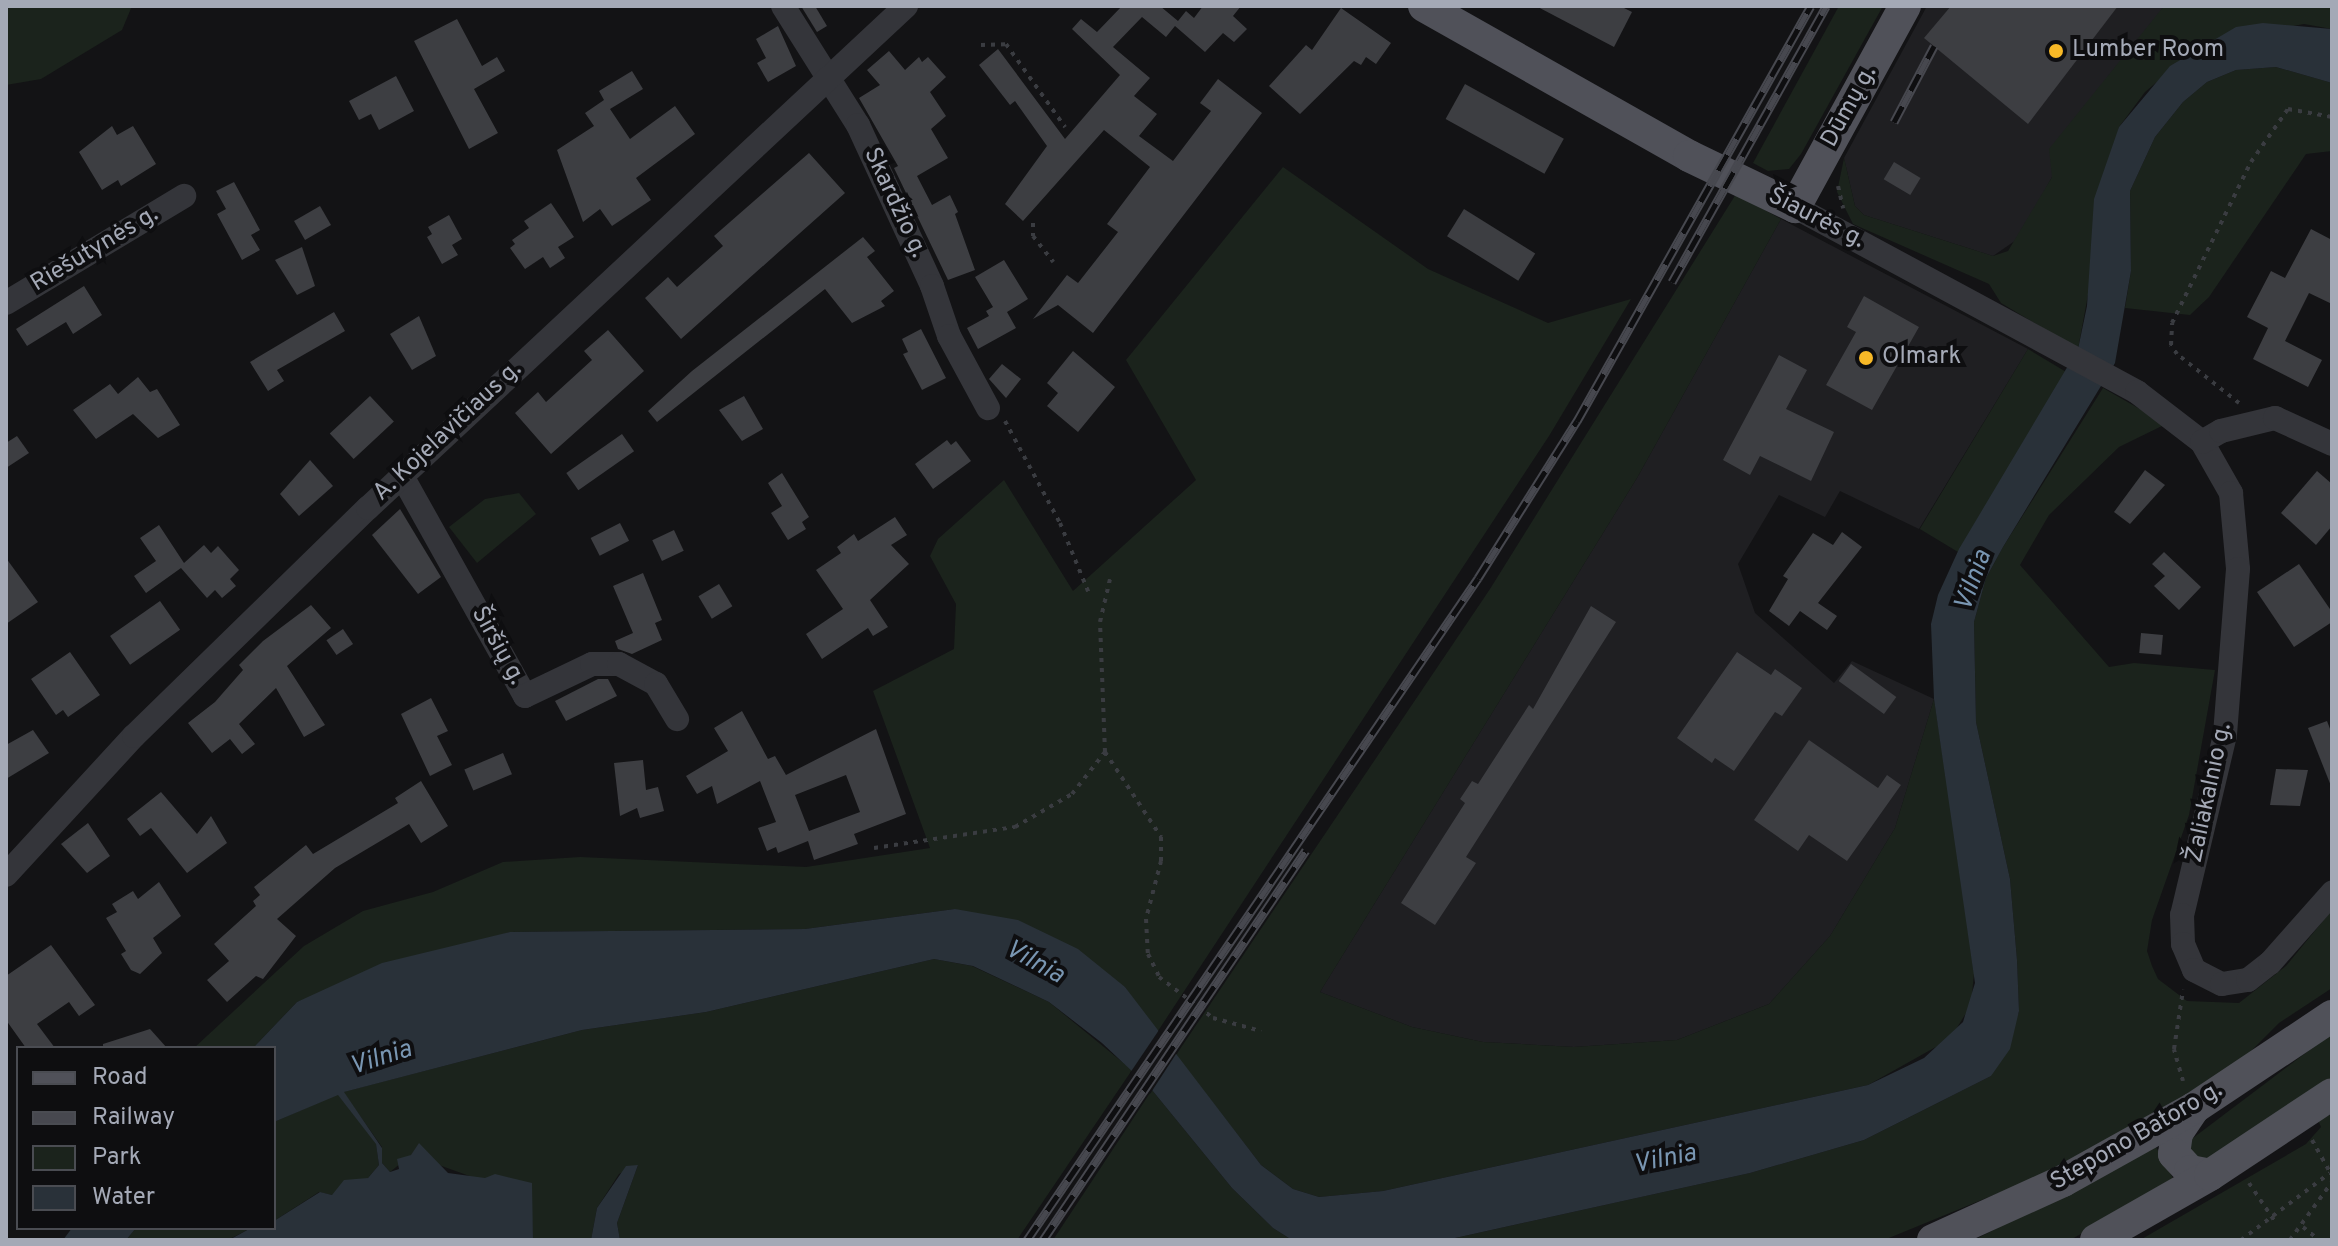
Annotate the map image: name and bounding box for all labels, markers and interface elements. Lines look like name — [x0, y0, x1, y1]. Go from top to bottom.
place label: Lumber Room — [2072, 37, 2224, 65]
marker: Lumber Room — [2047, 42, 2065, 60]
street label: Dūmų g. — [1816, 61, 1884, 153]
street label: Skardžio g. — [856, 144, 932, 262]
street label: Šiaurės g. — [1763, 182, 1869, 256]
street label: Riešutynės g. — [26, 201, 164, 299]
place label: Olmark — [1882, 344, 1961, 372]
marker: Olmark — [1857, 349, 1875, 367]
street label: A. Kojelavičiaus g. — [368, 356, 528, 508]
water label: Vilnia — [1949, 546, 1999, 616]
street label: Širšių g. — [464, 602, 530, 690]
street label: Žaliakalnio g. — [2181, 721, 2239, 865]
water label: Vilnia — [999, 934, 1069, 992]
water label: Vilnia — [346, 1034, 416, 1084]
legend — [16, 1046, 276, 1230]
text: Road — [92, 1063, 148, 1093]
street label: Stepono Batoro g. — [2046, 1076, 2228, 1198]
text: Railway — [92, 1103, 175, 1133]
water label: Vilnia — [1631, 1138, 1699, 1182]
text: Park — [92, 1143, 142, 1173]
text: Water — [92, 1183, 155, 1213]

